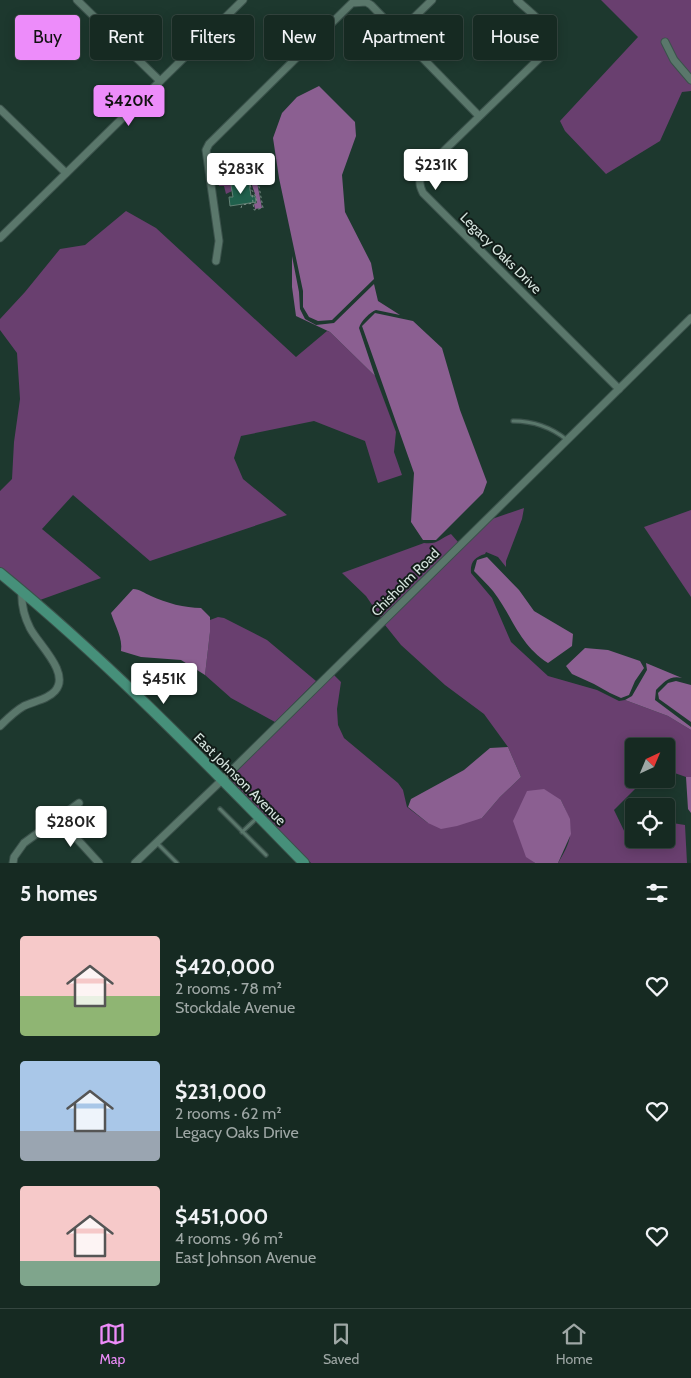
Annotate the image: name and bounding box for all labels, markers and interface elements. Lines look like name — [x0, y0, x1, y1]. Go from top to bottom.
chip: Buy — [15, 15, 80, 60]
chip: Rent — [90, 15, 162, 60]
chip: Filters — [172, 15, 254, 60]
chip: New — [264, 15, 334, 60]
chip: Apartment — [344, 15, 463, 60]
chip: House — [473, 15, 557, 60]
pin: $420K — [94, 84, 164, 127]
text: $420K — [104, 91, 154, 110]
pin: $231K — [401, 148, 471, 191]
pin: $283K — [206, 152, 276, 195]
text: $231K — [415, 155, 457, 174]
text: $283K — [218, 159, 264, 178]
street label: Legacy Oaks Drive — [456, 208, 546, 298]
street label: Chisholm Road — [367, 544, 443, 620]
pin: $451K — [129, 662, 199, 705]
text: $451K — [142, 669, 186, 688]
street label: East Johnson Avenue — [190, 729, 290, 829]
north arrow — [625, 738, 675, 788]
map controls — [625, 738, 675, 848]
button: locate — [625, 798, 675, 848]
pin: $280K — [36, 806, 106, 848]
text: $280K — [47, 812, 95, 831]
icon: filters — [643, 879, 671, 907]
text: 5 homes — [20, 881, 98, 906]
text: $420,000 — [175, 954, 275, 979]
icon: home — [60, 956, 120, 1016]
icon: heart — [643, 972, 671, 1000]
text: 2 rooms · 78 m² — [175, 979, 282, 998]
text: Stockdale Avenue — [175, 998, 295, 1017]
text: $231,000 — [175, 1079, 267, 1104]
icon: home — [60, 1081, 120, 1141]
icon: heart — [643, 1097, 671, 1125]
text: 2 rooms · 62 m² — [175, 1104, 282, 1123]
text: Legacy Oaks Drive — [175, 1123, 299, 1142]
text: $451,000 — [175, 1204, 268, 1229]
icon: home — [60, 1206, 120, 1266]
icon: heart — [643, 1222, 671, 1250]
text: 4 rooms · 96 m² — [175, 1229, 283, 1248]
text: East Johnson Avenue — [175, 1248, 316, 1267]
tab: Map — [98, 1320, 126, 1368]
tab: Saved — [323, 1320, 359, 1368]
tab: Home — [556, 1320, 593, 1368]

